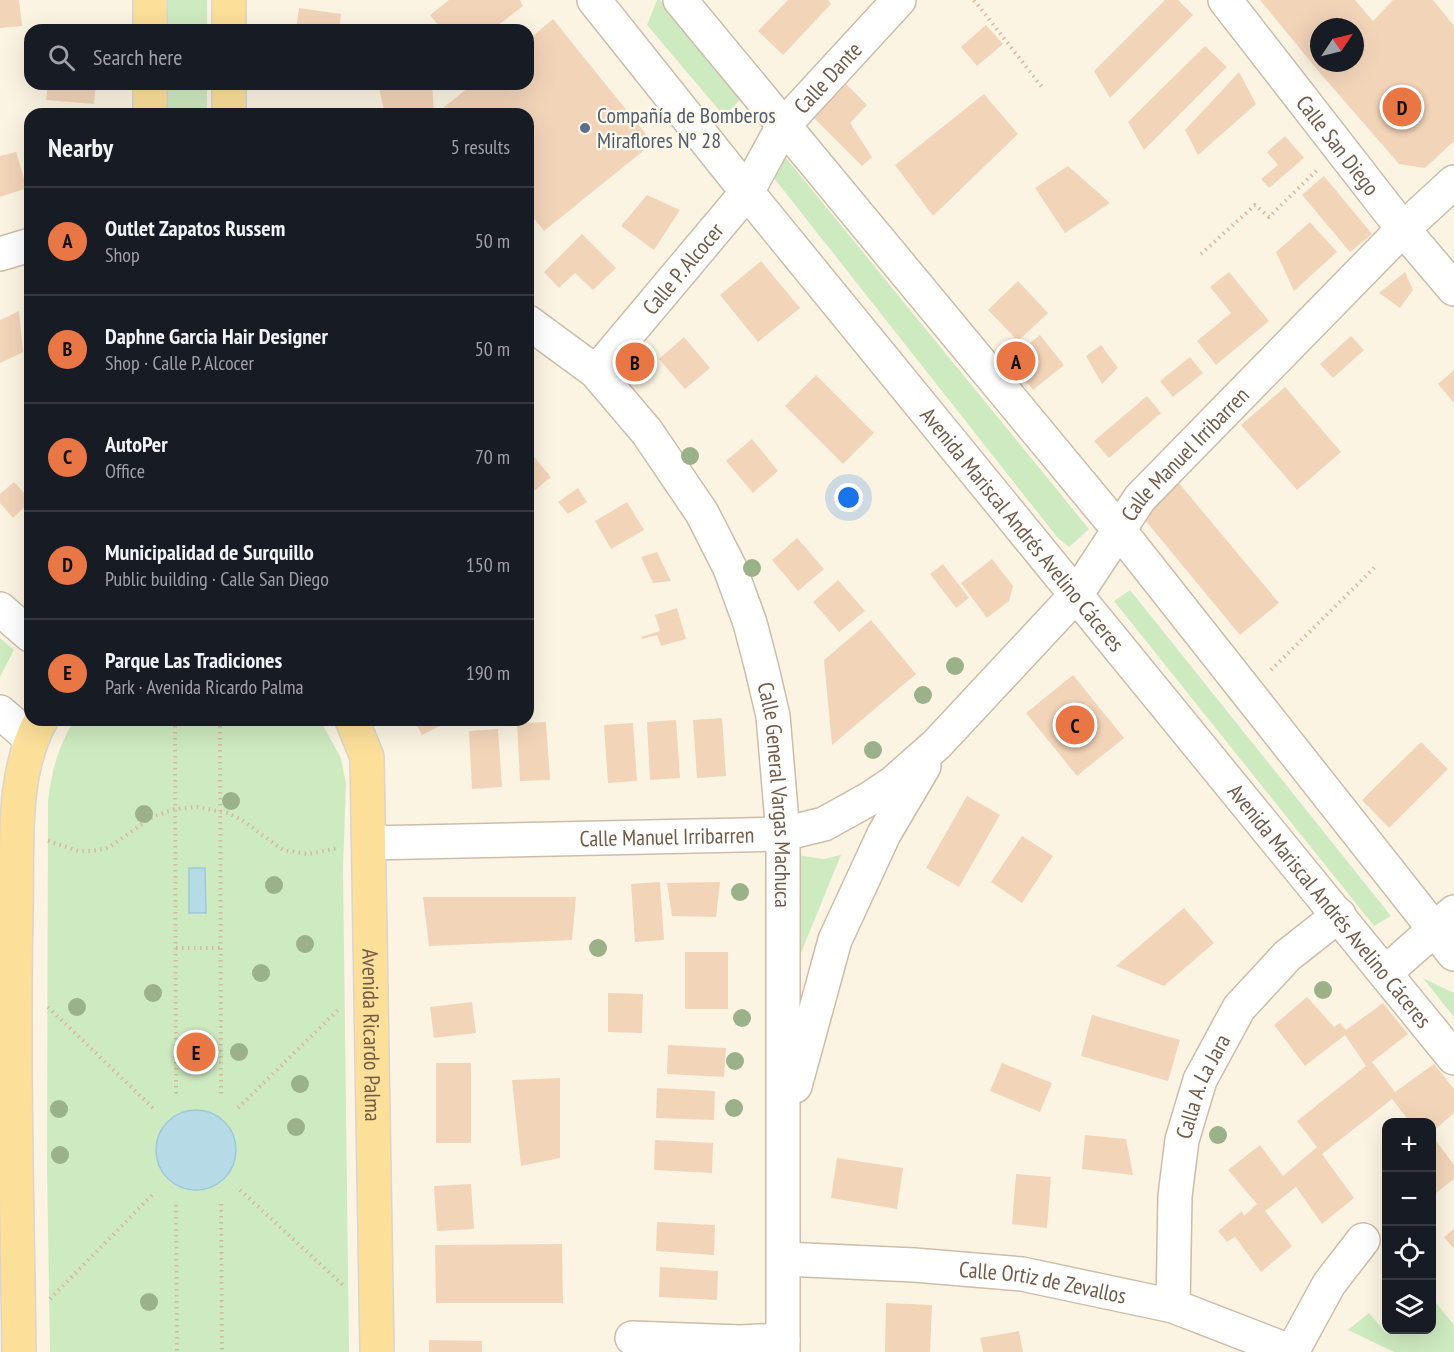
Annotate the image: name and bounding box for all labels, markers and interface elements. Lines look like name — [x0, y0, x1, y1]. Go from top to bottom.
north arrow — [1310, 18, 1364, 72]
search box — [24, 24, 534, 90]
street label: Calle Dante — [788, 36, 868, 119]
icon: search — [45, 41, 78, 74]
text: Search here — [93, 43, 182, 71]
pin: D — [1382, 84, 1422, 130]
street label: Calle San Diego — [1290, 89, 1386, 201]
place label: Compañía de Bomberos Miraflores Nº 28 — [597, 101, 776, 154]
marker: Compañía de Bomberos Miraflores Nº 28 — [578, 121, 592, 135]
text: Nearby — [48, 131, 113, 164]
text: 5 results — [451, 134, 510, 160]
text: Outlet Zapatos Russem — [105, 214, 285, 242]
street label: Calle P. Alcocer — [636, 217, 729, 320]
text: A — [62, 228, 73, 254]
text: 50 m — [475, 228, 510, 254]
text: Shop — [105, 242, 140, 268]
text: Daphne Garcia Hair Designer — [105, 322, 328, 350]
text: B — [63, 336, 72, 362]
text: 50 m — [475, 336, 510, 362]
pin: A — [996, 338, 1036, 384]
pin: B — [616, 340, 654, 385]
text: Shop · Calle P. Alcocer — [105, 350, 254, 376]
street label: Calle Manuel Irribarren — [1115, 381, 1255, 526]
street label: Avenida Mariscal Andrés Avelino Cáceres — [914, 402, 1130, 657]
text: AutoPer — [105, 430, 168, 458]
text: C — [63, 444, 72, 470]
text: 70 m — [475, 444, 510, 470]
text: Office — [105, 458, 145, 484]
your location — [834, 483, 863, 512]
text: Municipalidad de Surquillo — [105, 538, 314, 566]
text: D — [62, 552, 73, 578]
text: 150 m — [466, 552, 510, 578]
text: Public building · Calle San Diego — [105, 566, 329, 592]
text: Parque Las Tradiciones — [105, 646, 282, 674]
text: E — [63, 660, 72, 686]
text: 190 m — [466, 660, 510, 686]
text: Park · Avenida Ricardo Palma — [105, 674, 304, 700]
street label: Calle General Vargas Machuca — [752, 679, 797, 908]
pin: C — [1056, 702, 1094, 748]
street label: Avenida Mariscal Andrés Avelino Cáceres — [1222, 778, 1438, 1034]
street label: Calle Manuel Irribarren — [579, 821, 755, 852]
street label: Avenida Ricardo Palma — [356, 948, 387, 1122]
street label: Calla A. La Jara — [1169, 1029, 1236, 1142]
pin: E — [176, 1030, 216, 1074]
map controls — [1382, 1118, 1436, 1334]
button: + — [1382, 1118, 1436, 1172]
button: − — [1382, 1172, 1436, 1226]
button: locate — [1382, 1226, 1436, 1280]
street label: Calle Ortiz de Zevallos — [958, 1255, 1129, 1310]
button: layers — [1382, 1280, 1436, 1334]

